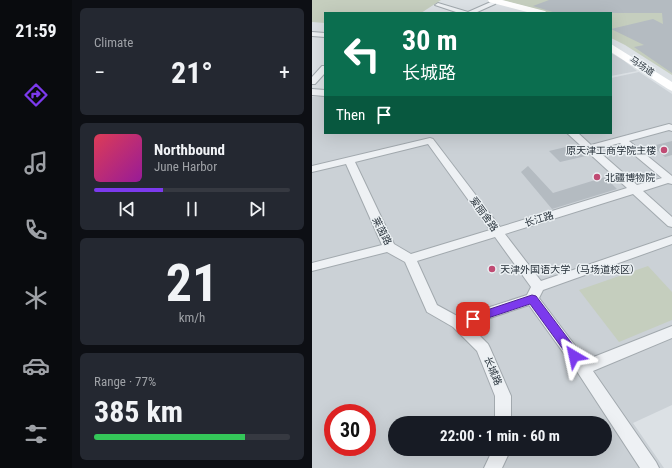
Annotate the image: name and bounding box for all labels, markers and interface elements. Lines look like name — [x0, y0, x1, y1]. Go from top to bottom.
text: 21:59 — [15, 20, 57, 41]
text: 30 m — [402, 24, 458, 57]
icon: left — [336, 28, 388, 80]
text: Climate — [94, 35, 133, 50]
street label: 马场道 — [628, 54, 656, 78]
text: 21° — [171, 55, 213, 90]
text: − — [94, 60, 105, 85]
text: + — [279, 60, 290, 85]
text: 长城路 — [402, 62, 456, 83]
icon: directions — [22, 81, 50, 109]
icon: arrive — [373, 104, 395, 126]
text: Then — [336, 106, 365, 124]
text: Northbound — [154, 141, 225, 159]
place label: 原天津工商学院主楼 — [566, 145, 656, 156]
marker: 原天津工商学院主楼 — [659, 145, 669, 155]
icon: music — [22, 149, 50, 177]
text: June Harbor — [154, 159, 217, 174]
marker: 北疆博物院 — [592, 172, 602, 182]
place label: 北疆博物院 — [605, 172, 655, 183]
street label: 爱丽舍路 — [468, 195, 500, 233]
icon: previous — [116, 198, 138, 220]
icon: pause — [181, 198, 203, 220]
icon: next — [246, 198, 268, 220]
street label: 长江路 — [523, 209, 555, 229]
street label: 莱茵路 — [370, 215, 394, 247]
icon: phone — [22, 216, 50, 244]
text: 21 — [166, 253, 218, 314]
marker: 天津外国语大学（马场道校区） — [487, 264, 497, 274]
place label: 天津外国语大学（马场道校区） — [500, 264, 640, 275]
icon: climate — [22, 284, 50, 312]
pin — [456, 302, 490, 336]
icon: arrive — [462, 308, 484, 330]
text: km/h — [179, 310, 205, 325]
position arrow — [553, 335, 595, 377]
icon: car — [22, 352, 50, 380]
street label: 长城路 — [482, 355, 504, 387]
text: Range · 77% — [94, 374, 156, 389]
text: 385 km — [94, 394, 183, 429]
speed limit sign: 30 — [324, 404, 376, 456]
icon: filters — [22, 420, 50, 448]
text: 22:00 · 1 min · 60 m — [440, 427, 560, 445]

